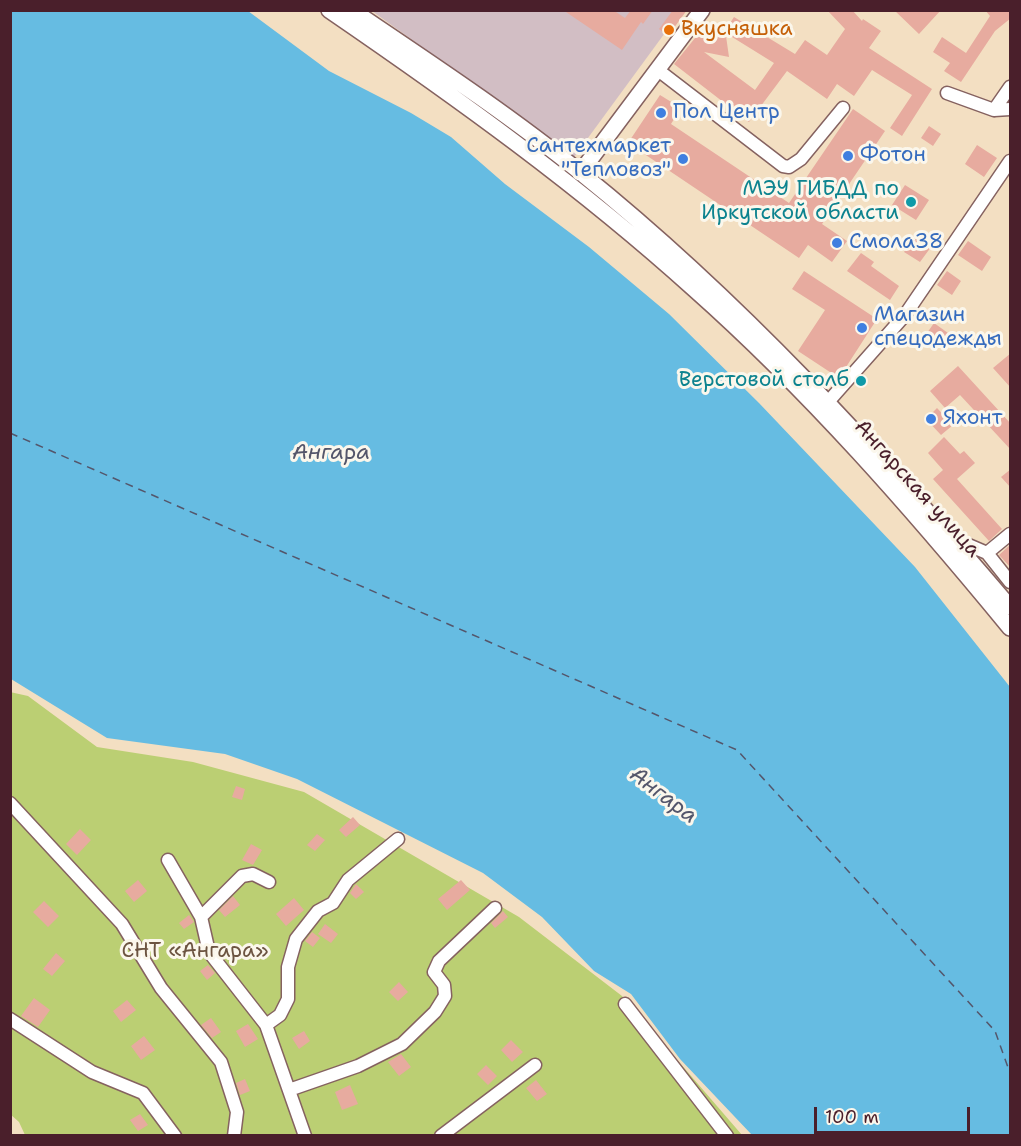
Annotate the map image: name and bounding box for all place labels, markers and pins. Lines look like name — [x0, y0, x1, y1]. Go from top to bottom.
place label: Вкусняшка — [681, 17, 793, 43]
marker: Вкусняшка — [662, 23, 676, 37]
place label: Пол Центр — [673, 100, 780, 126]
marker: Пол Центр — [654, 106, 668, 120]
place label: Сантехмаркет "Тепловоз" — [526, 134, 671, 184]
place label: Фотон — [860, 143, 926, 169]
marker: Фотон — [841, 149, 855, 163]
marker: Сантехмаркет "Тепловоз" — [676, 152, 690, 166]
place label: МЭУ ГИБДД по Иркутской области — [701, 177, 899, 227]
marker: МЭУ ГИБДД по Иркутской области — [904, 195, 918, 209]
place label: Смола38 — [849, 230, 943, 256]
marker: Смола38 — [830, 236, 844, 250]
place label: Магазин спецодежды — [874, 303, 1002, 353]
marker: Магазин спецодежды — [855, 321, 869, 335]
place label: Верстовой столб — [679, 368, 849, 394]
marker: Верстовой столб — [854, 374, 868, 388]
place label: Яхонт — [943, 406, 1002, 432]
marker: Яхонт — [924, 412, 938, 426]

